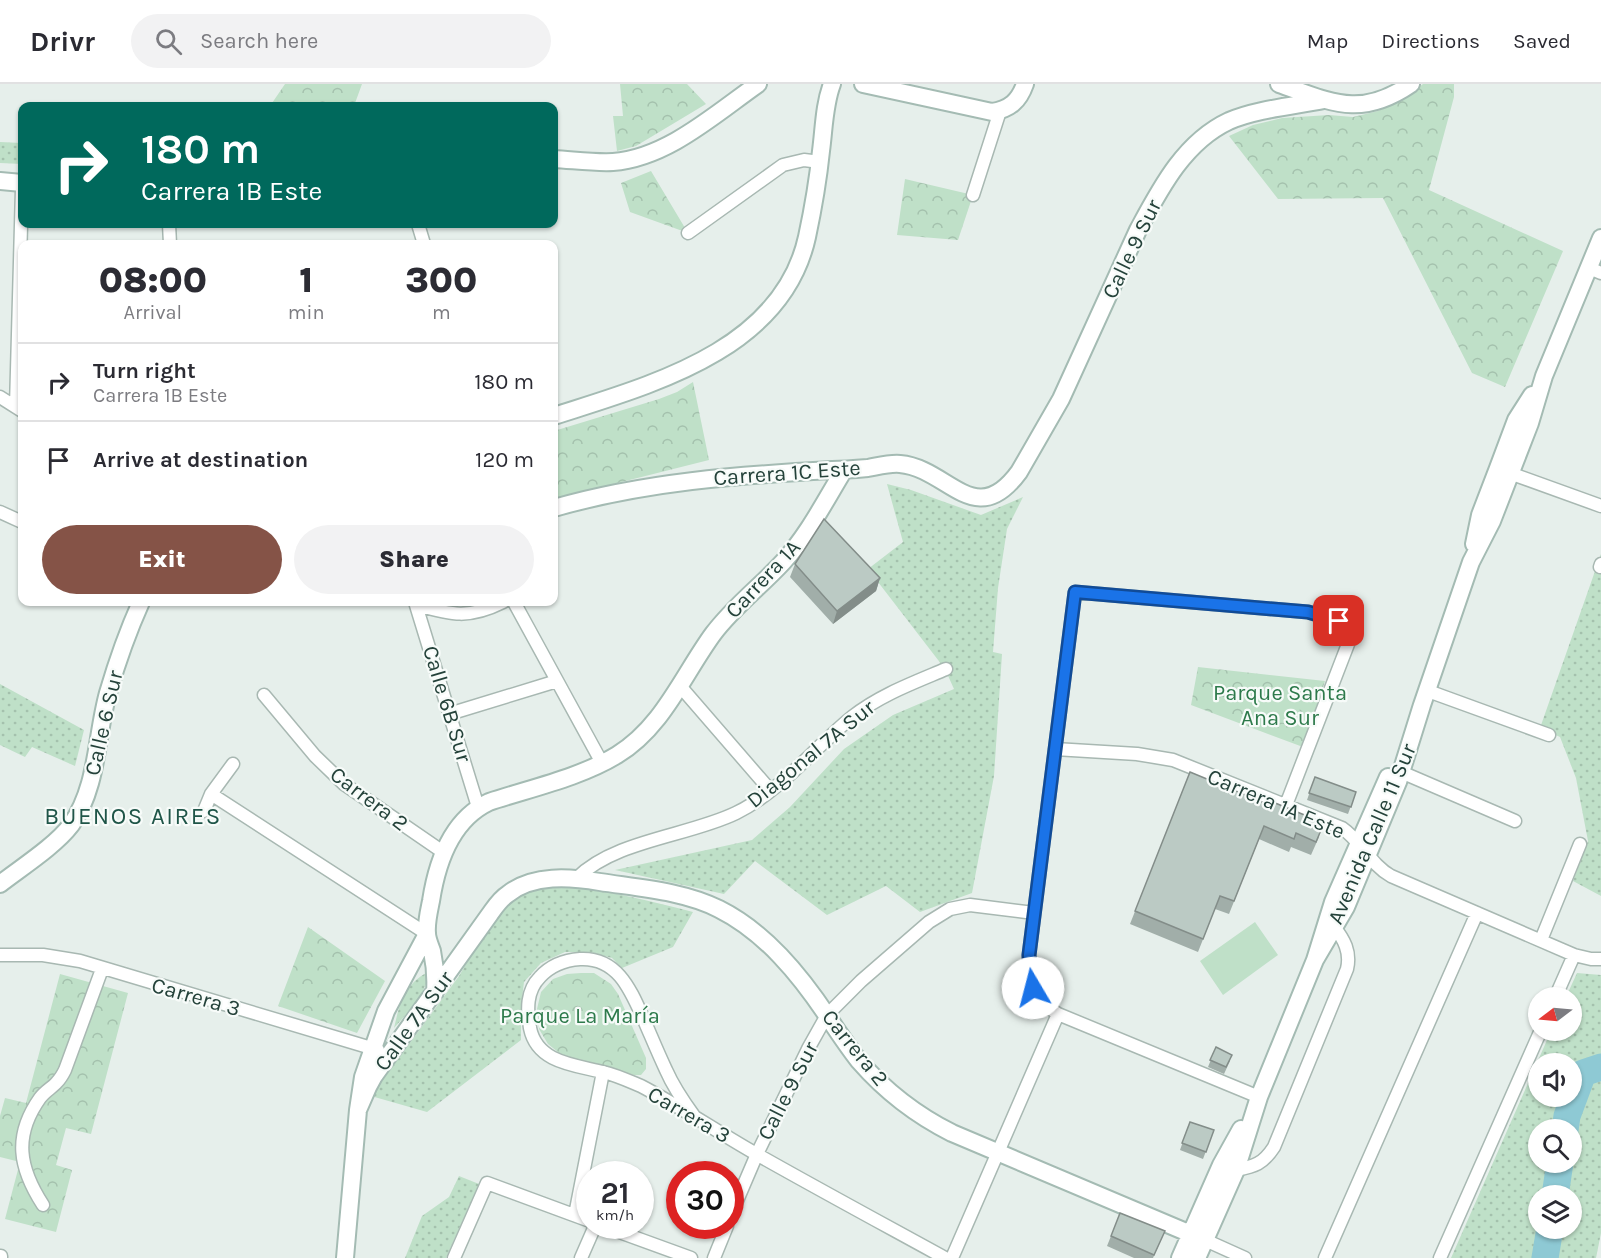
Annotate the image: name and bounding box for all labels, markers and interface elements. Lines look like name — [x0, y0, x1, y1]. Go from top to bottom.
search box — [131, 14, 551, 68]
text: Drivr — [30, 25, 95, 58]
icon: search — [152, 25, 185, 58]
text: Search here — [200, 28, 318, 54]
text: Map — [1307, 29, 1348, 53]
text: Directions — [1381, 29, 1480, 53]
text: Saved — [1513, 29, 1571, 53]
text: 180 m — [141, 124, 260, 174]
icon: right — [42, 126, 120, 204]
text: Carrera 1B Este — [141, 175, 322, 207]
street label: Calle 9 Sur — [1097, 195, 1167, 303]
text: 08:00 — [99, 259, 207, 301]
text: 1 — [299, 259, 313, 301]
text: 300 — [405, 259, 477, 301]
text: Arrival — [124, 301, 182, 324]
text: min — [288, 301, 325, 324]
text: m — [432, 301, 451, 324]
text: Turn right — [93, 358, 196, 384]
icon: right — [42, 366, 75, 399]
text: 180 m — [474, 369, 534, 395]
text: Carrera 1B Este — [93, 384, 227, 407]
icon: arrive — [42, 444, 75, 477]
text: Arrive at destination — [93, 447, 308, 473]
text: 120 m — [475, 447, 534, 473]
street label: Carrera 1C Este — [712, 455, 862, 491]
button: Exit — [42, 525, 282, 594]
button: Share — [294, 525, 534, 594]
street label: Carrera 1A — [720, 534, 806, 624]
pin — [1313, 595, 1364, 646]
icon: arrive — [1322, 604, 1355, 637]
street label: Calle 6B Sur — [417, 643, 477, 765]
street label: Calle 6 Sur — [79, 668, 129, 778]
park label: Parque Santa Ana Sur — [1213, 680, 1347, 731]
street label: Diagonal 7A Sur — [742, 694, 880, 814]
street label: Avenida Calle 11 Sur — [1322, 740, 1422, 928]
street label: Carrera 2 — [325, 761, 413, 837]
street label: Carrera 1A Este — [1203, 763, 1349, 845]
district label: BUENOS AIRES — [44, 802, 222, 830]
position arrow — [1001, 956, 1065, 1020]
street label: Calle 7A Sur — [369, 966, 459, 1076]
street label: Carrera 3 — [149, 972, 243, 1022]
north arrow — [1528, 987, 1582, 1041]
map controls — [1528, 987, 1582, 1239]
park label: Parque La María — [500, 1003, 660, 1029]
street label: Carrera 2 — [816, 1005, 894, 1091]
street label: Calle 9 Sur — [752, 1037, 824, 1145]
button: sound — [1528, 1053, 1582, 1107]
street label: Carrera 3 — [643, 1081, 735, 1149]
button: search — [1528, 1119, 1582, 1173]
speed limit sign: 30 — [666, 1161, 744, 1239]
text: 21 — [601, 1175, 629, 1211]
button: layers — [1528, 1185, 1582, 1239]
text: km/h — [596, 1206, 634, 1224]

